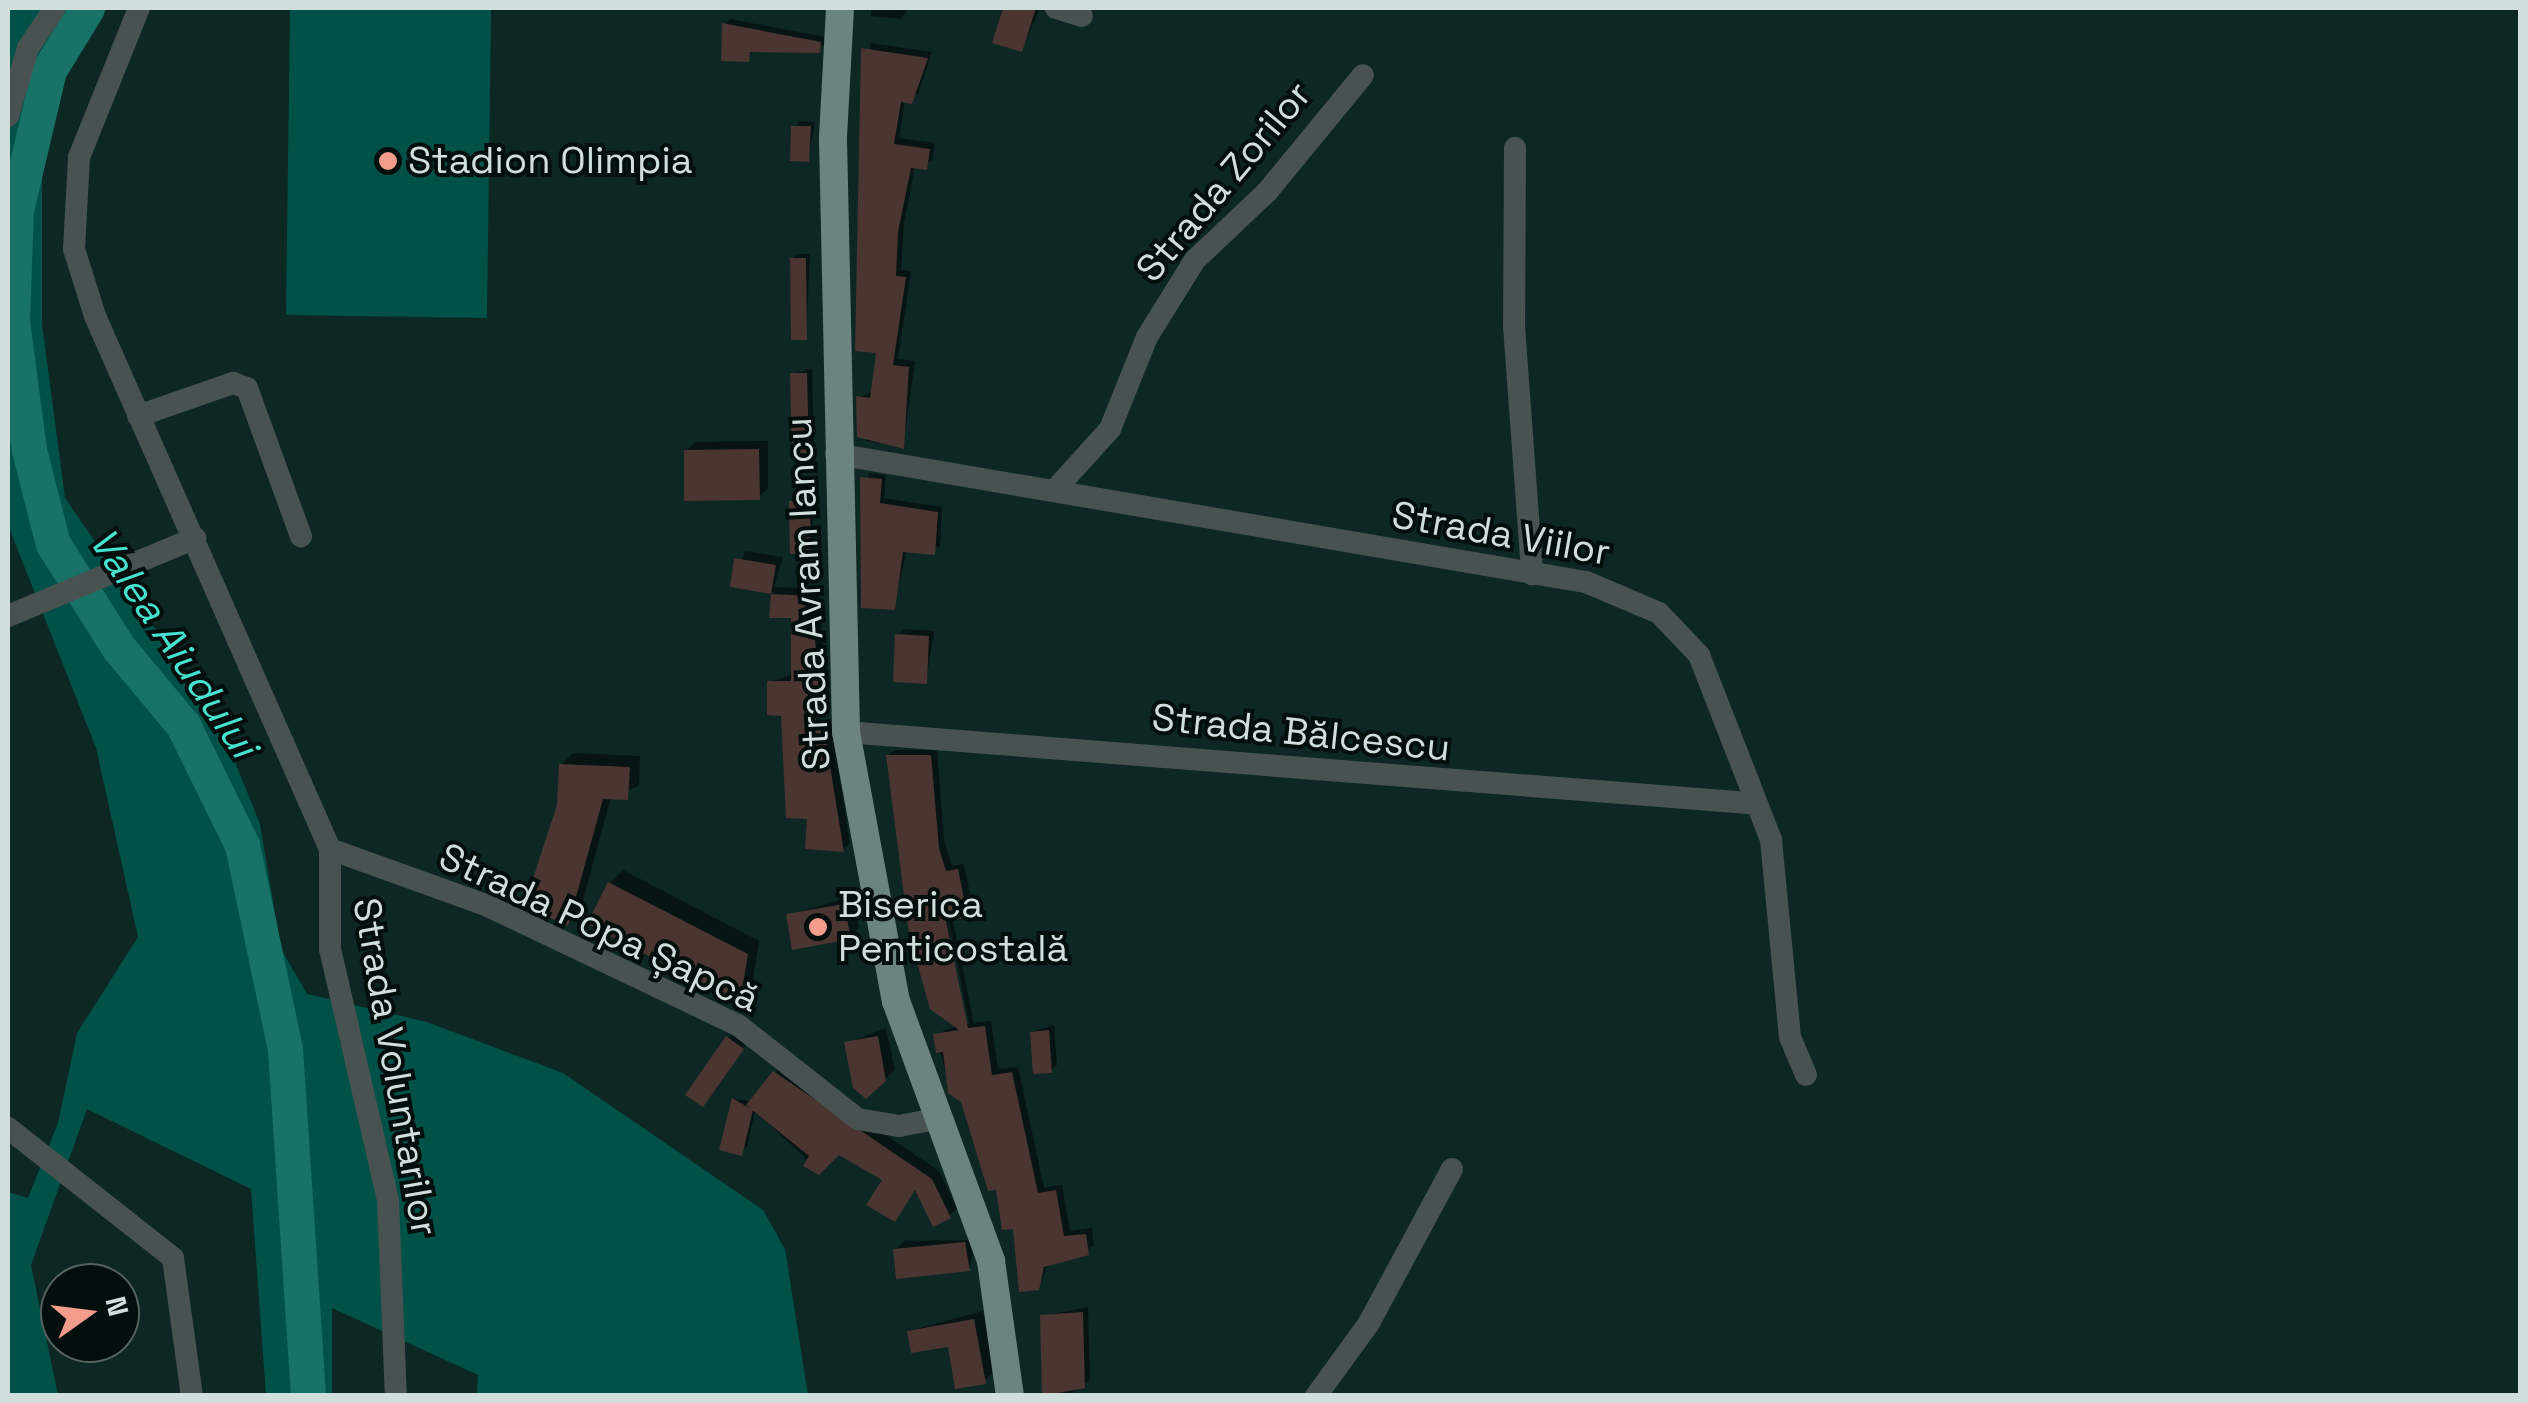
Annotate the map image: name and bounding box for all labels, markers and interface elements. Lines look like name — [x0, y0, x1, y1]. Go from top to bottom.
street label: Strada Zorilor — [1127, 73, 1321, 291]
place label: Stadion Olimpia — [408, 138, 693, 184]
marker: Stadion Olimpia — [377, 150, 399, 172]
street label: Strada Avram Iancu — [776, 416, 840, 772]
street label: Strada Viilor — [1388, 492, 1614, 576]
water label: Valea Aiudului — [78, 519, 268, 767]
street label: Strada Bălcescu — [1150, 695, 1452, 771]
street label: Strada Popa Șapcă — [432, 834, 766, 1022]
place label: Biserica Penticostală — [838, 882, 1068, 972]
street label: Strada Voluntarilor — [343, 894, 447, 1240]
marker: Biserica Penticostală — [807, 916, 829, 938]
north arrow — [40, 1263, 140, 1363]
text: N — [97, 1293, 137, 1320]

